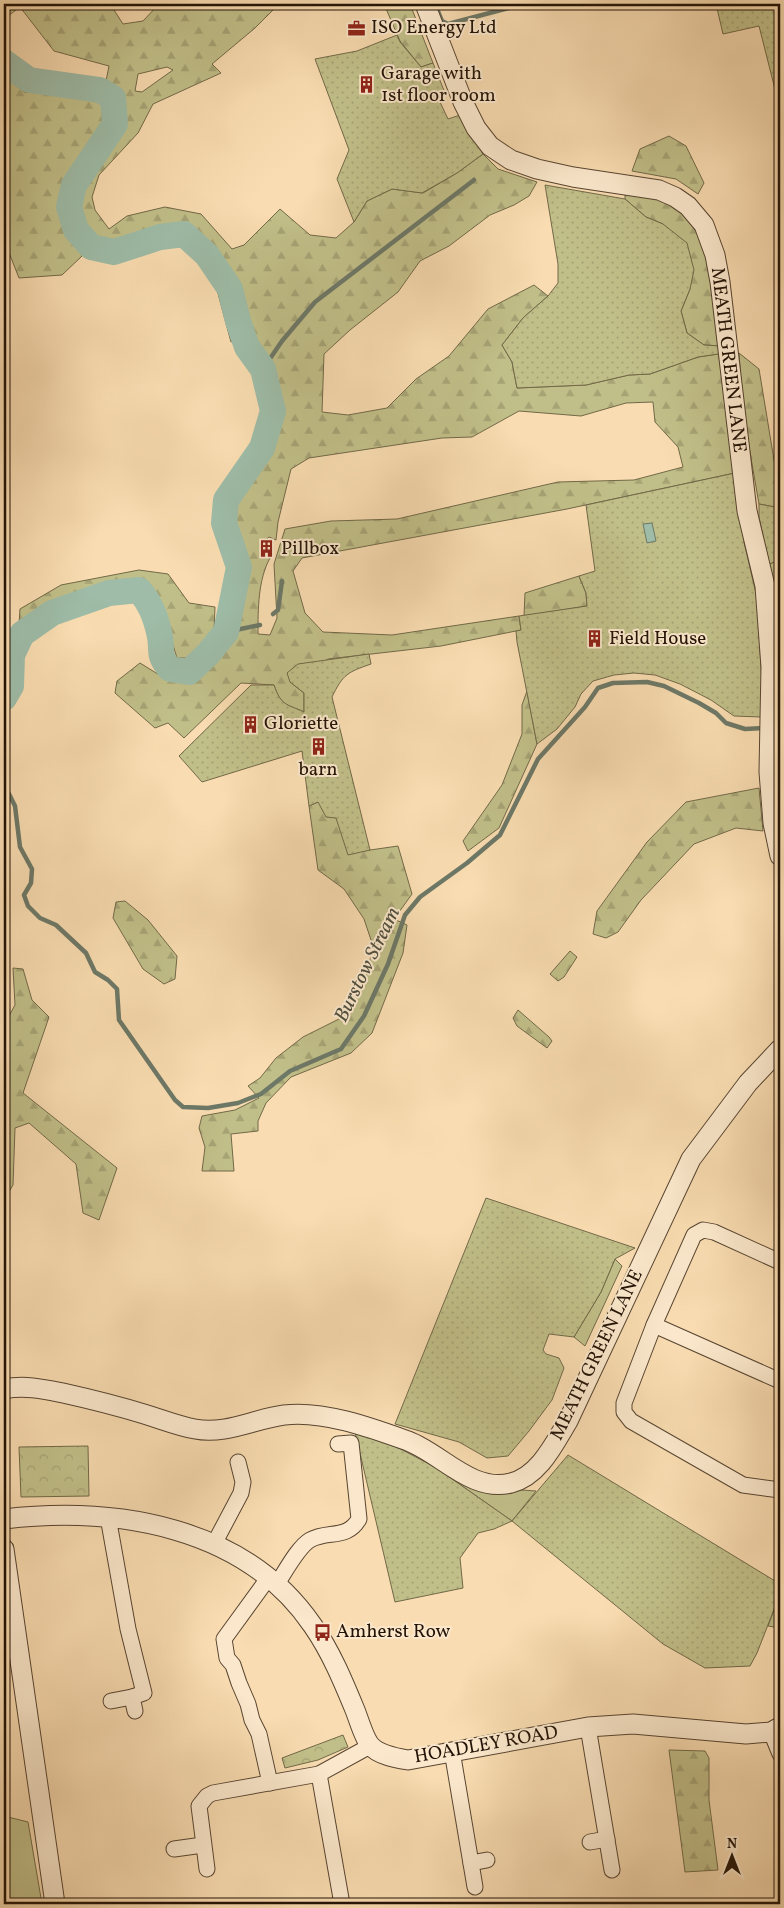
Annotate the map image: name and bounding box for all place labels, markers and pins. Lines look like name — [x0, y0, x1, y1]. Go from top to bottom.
place label: ISO Energy Ltd — [371, 15, 497, 41]
office icon: ISO Energy Ltd — [347, 18, 367, 38]
place label: Garage with 1st floor room — [381, 61, 496, 109]
building icon: Garage with 1st floor room — [357, 75, 377, 95]
place label: Pillbox — [281, 536, 339, 562]
building icon: Pillbox — [257, 539, 277, 559]
place label: Field House — [609, 626, 706, 652]
building icon: Field House — [585, 629, 605, 649]
place label: Gloriette — [264, 711, 338, 737]
building icon: Gloriette — [240, 714, 260, 734]
building icon: barn — [308, 737, 328, 757]
place label: barn — [298, 757, 338, 783]
place label: Amherst Row — [336, 1619, 451, 1645]
bus stop icon: Amherst Row — [312, 1622, 332, 1642]

